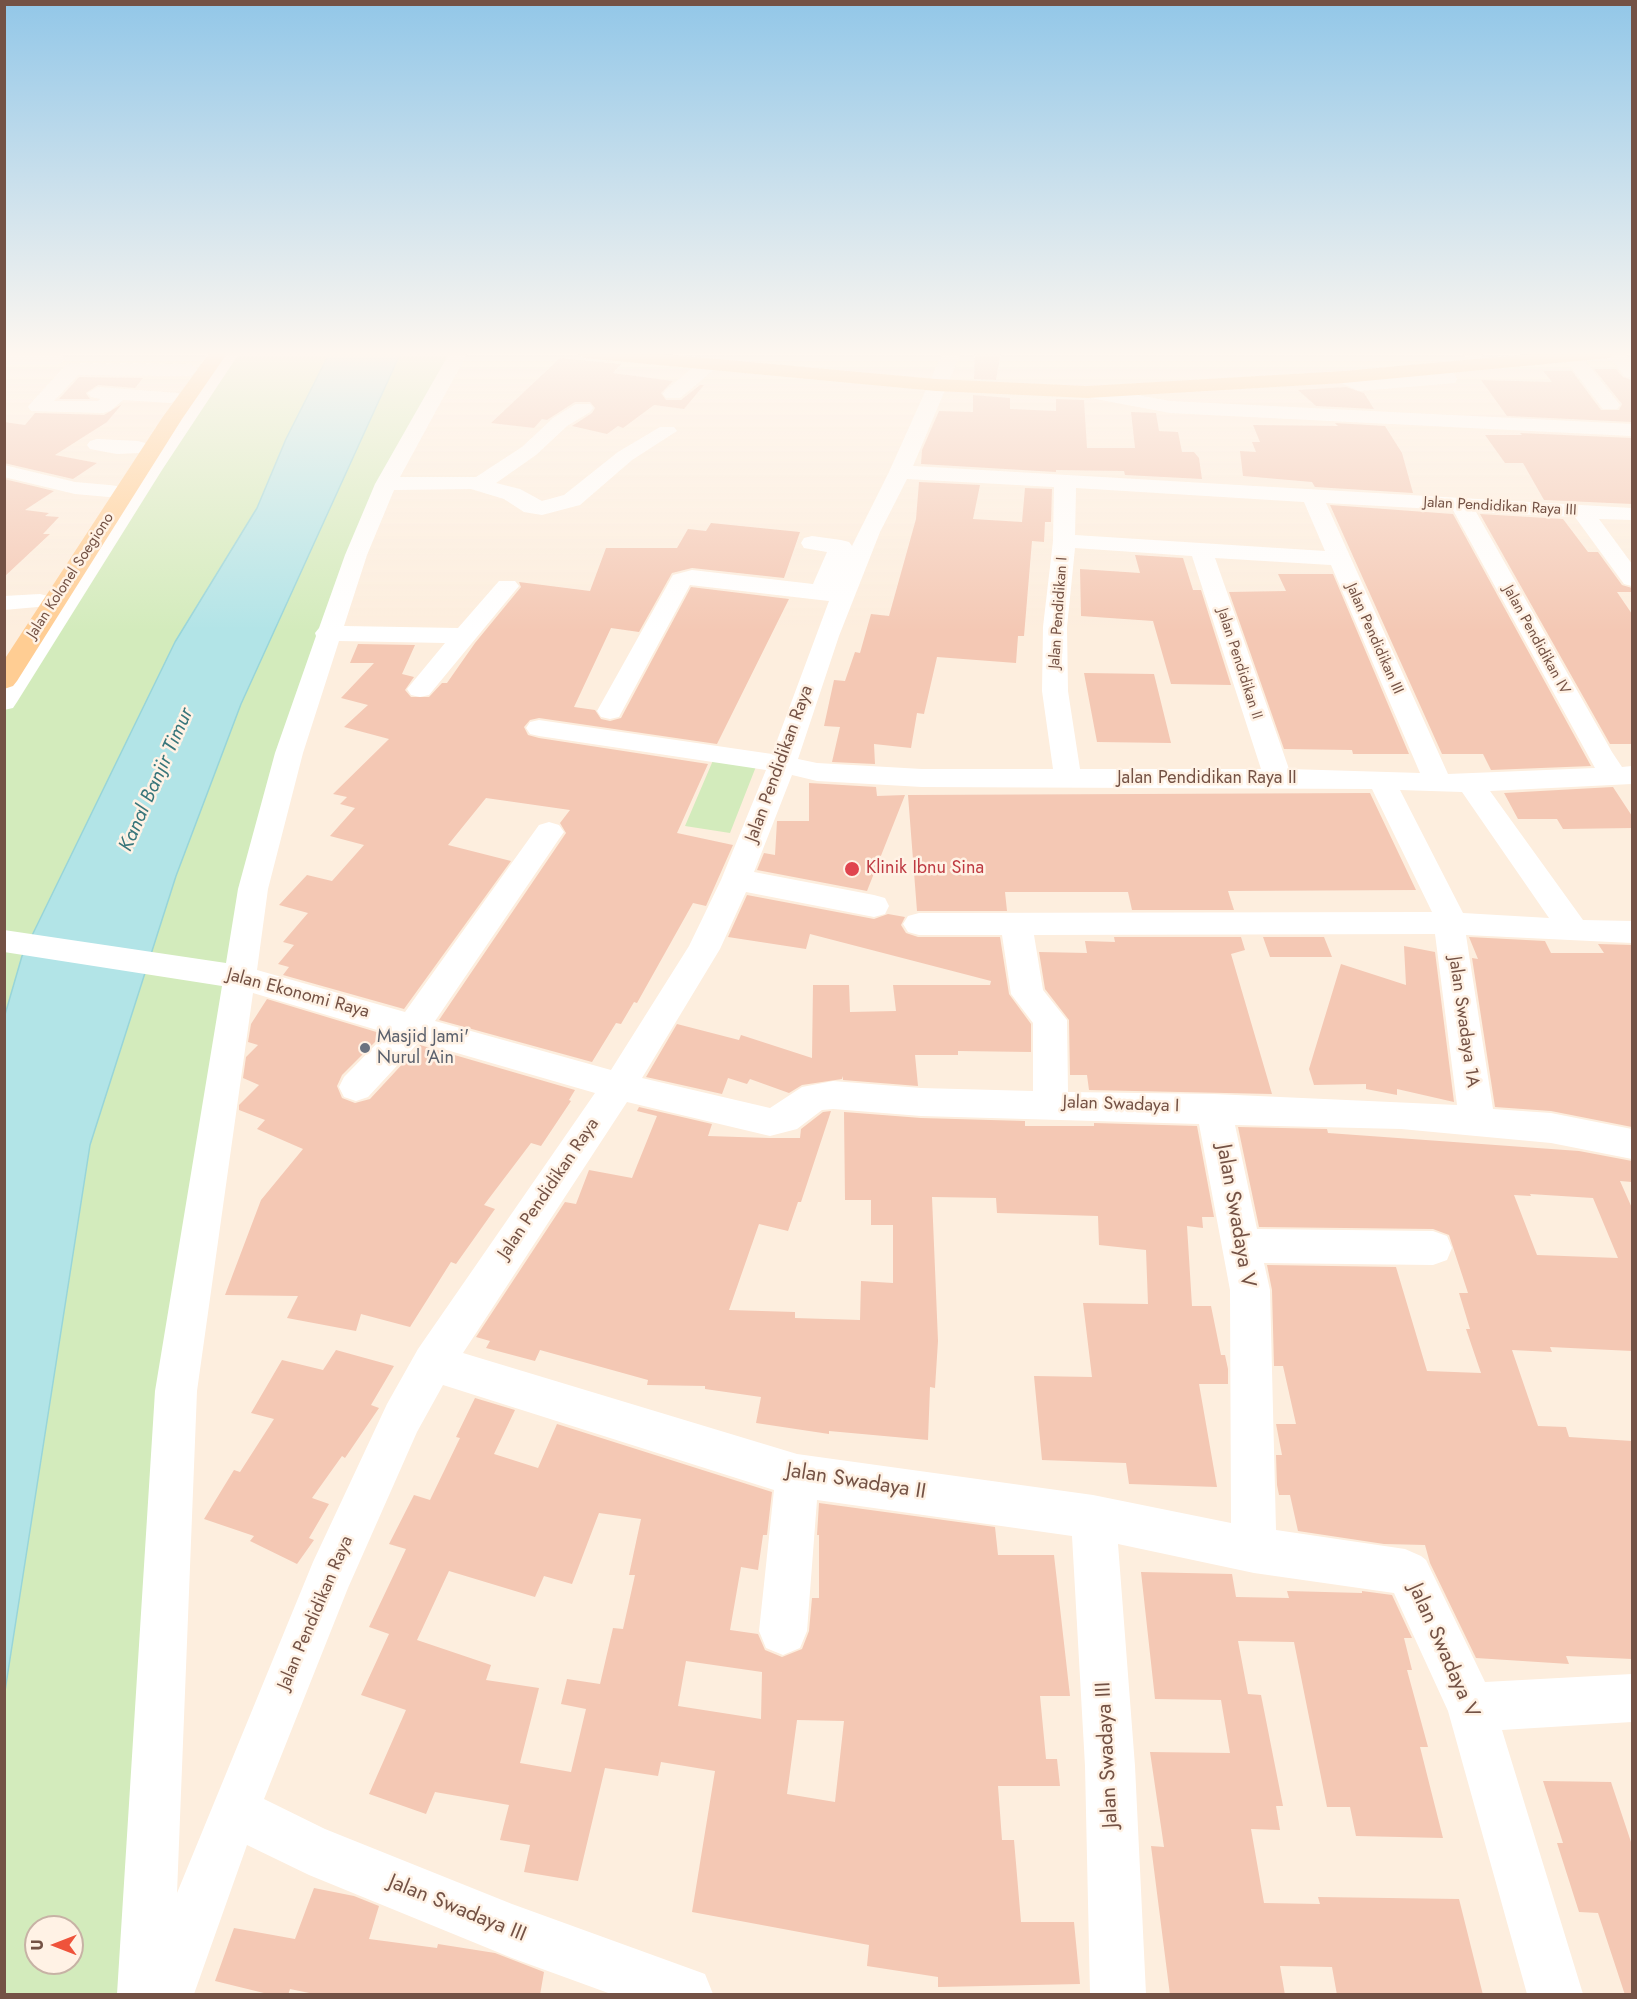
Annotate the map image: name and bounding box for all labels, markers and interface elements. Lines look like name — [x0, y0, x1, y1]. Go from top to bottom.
street label: Jalan Pendidikan Raya III — [1423, 494, 1577, 520]
street label: Jalan Kolonel Soegiono — [24, 510, 118, 642]
street label: Jalan Pendidikan I — [1046, 557, 1072, 669]
street label: Jalan Pendidikan III — [1342, 581, 1406, 697]
street label: Jalan Pendidikan IV — [1499, 582, 1573, 698]
street label: Jalan Pendidikan II — [1213, 606, 1265, 722]
street label: Jalan Pendidikan Raya — [742, 683, 818, 845]
water label: Kanal Banjir Timur — [115, 705, 199, 855]
street label: Jalan Pendidikan Raya II — [1117, 768, 1297, 790]
place label: Klinik Ibnu Sina — [866, 858, 984, 880]
marker: Klinik Ibnu Sina — [843, 860, 861, 878]
street label: Jalan Swadaya 1A — [1443, 955, 1483, 1089]
street label: Jalan Ekonomi Raya — [224, 965, 372, 1023]
place label: Masjid Jami' Nurul 'Ain — [377, 1027, 469, 1070]
marker: Masjid Jami' Nurul 'Ain — [358, 1041, 372, 1055]
street label: Jalan Swadaya I — [1062, 1092, 1180, 1118]
street label: Jalan Pendidikan Raya — [494, 1114, 604, 1264]
street label: Jalan Swadaya V — [1210, 1143, 1260, 1289]
street label: Jalan Swadaya II — [784, 1459, 928, 1505]
street label: Jalan Pendidikan Raya — [274, 1533, 358, 1693]
street label: Jalan Swadaya V — [1402, 1580, 1484, 1722]
street label: Jalan Swadaya III — [1092, 1681, 1124, 1829]
street label: Jalan Swadaya III — [384, 1870, 530, 1948]
north arrow — [24, 1915, 84, 1975]
text: U — [26, 1939, 49, 1951]

